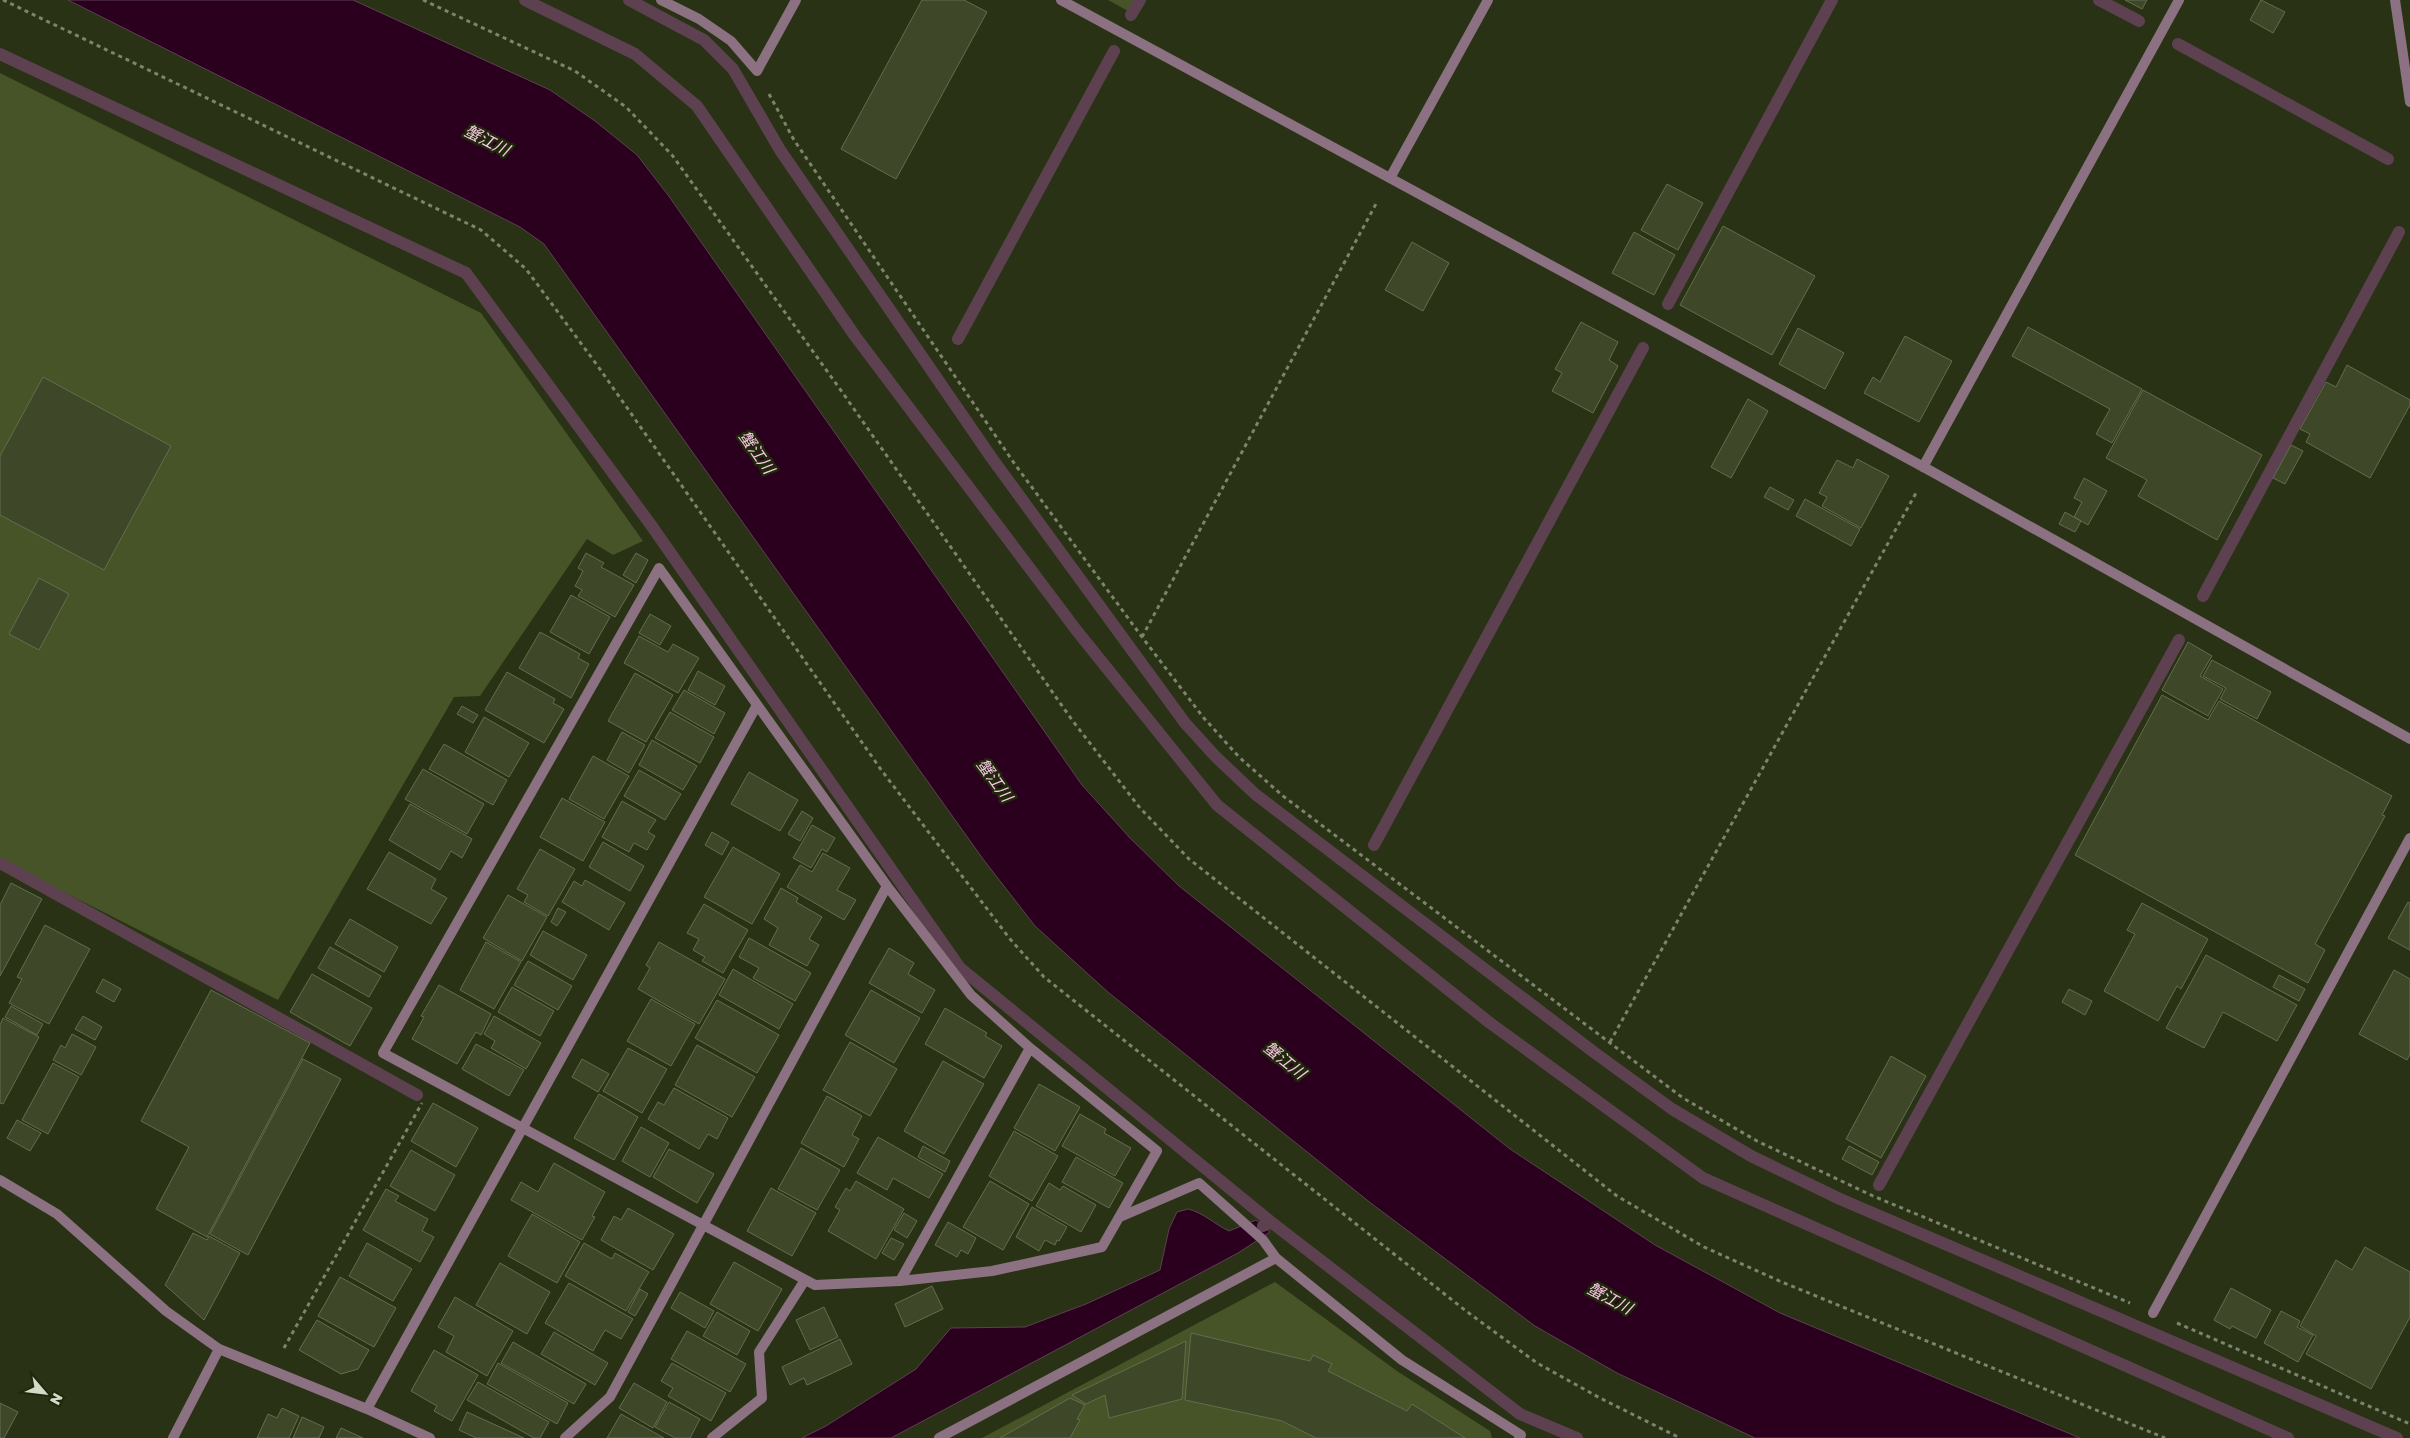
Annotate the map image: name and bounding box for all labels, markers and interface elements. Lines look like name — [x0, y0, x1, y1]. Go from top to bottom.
water label: 蟹江川 — [461, 120, 515, 161]
water label: 蟹江川 — [735, 427, 780, 479]
water label: 蟹江川 — [973, 755, 1018, 807]
water label: 蟹江川 — [1260, 1037, 1311, 1084]
water label: 蟹江川 — [1584, 1278, 1638, 1319]
north arrow — [20, 1368, 70, 1418]
text: N — [47, 1391, 67, 1408]

